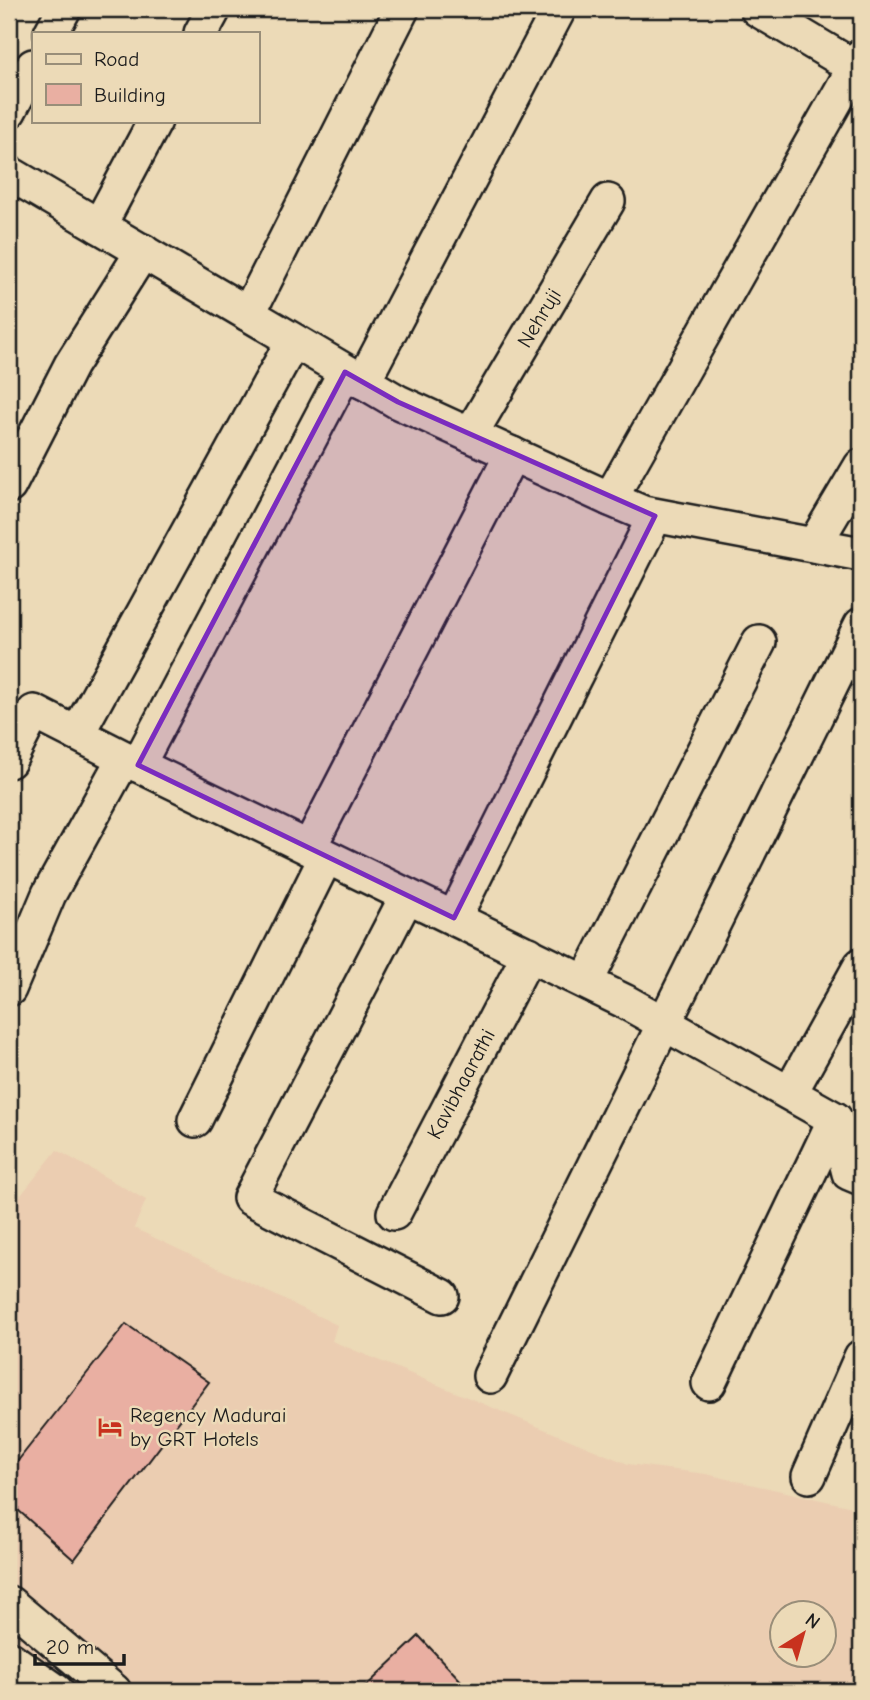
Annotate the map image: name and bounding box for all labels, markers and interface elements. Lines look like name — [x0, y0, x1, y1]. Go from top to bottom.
legend — [32, 32, 259, 122]
text: Road — [94, 47, 139, 71]
text: Building — [94, 83, 166, 107]
street label: Nehruji — [512, 284, 566, 352]
street label: Kavibhaarathi — [422, 1025, 500, 1143]
place label: Regency Madurai by GRT Hotels — [130, 1403, 286, 1451]
hotel icon: Regency Madurai by GRT Hotels — [96, 1413, 124, 1441]
north arrow — [768, 1598, 838, 1668]
text: N — [801, 1609, 824, 1634]
scale bar — [35, 1623, 124, 1667]
text: 20 m — [46, 1635, 94, 1659]

